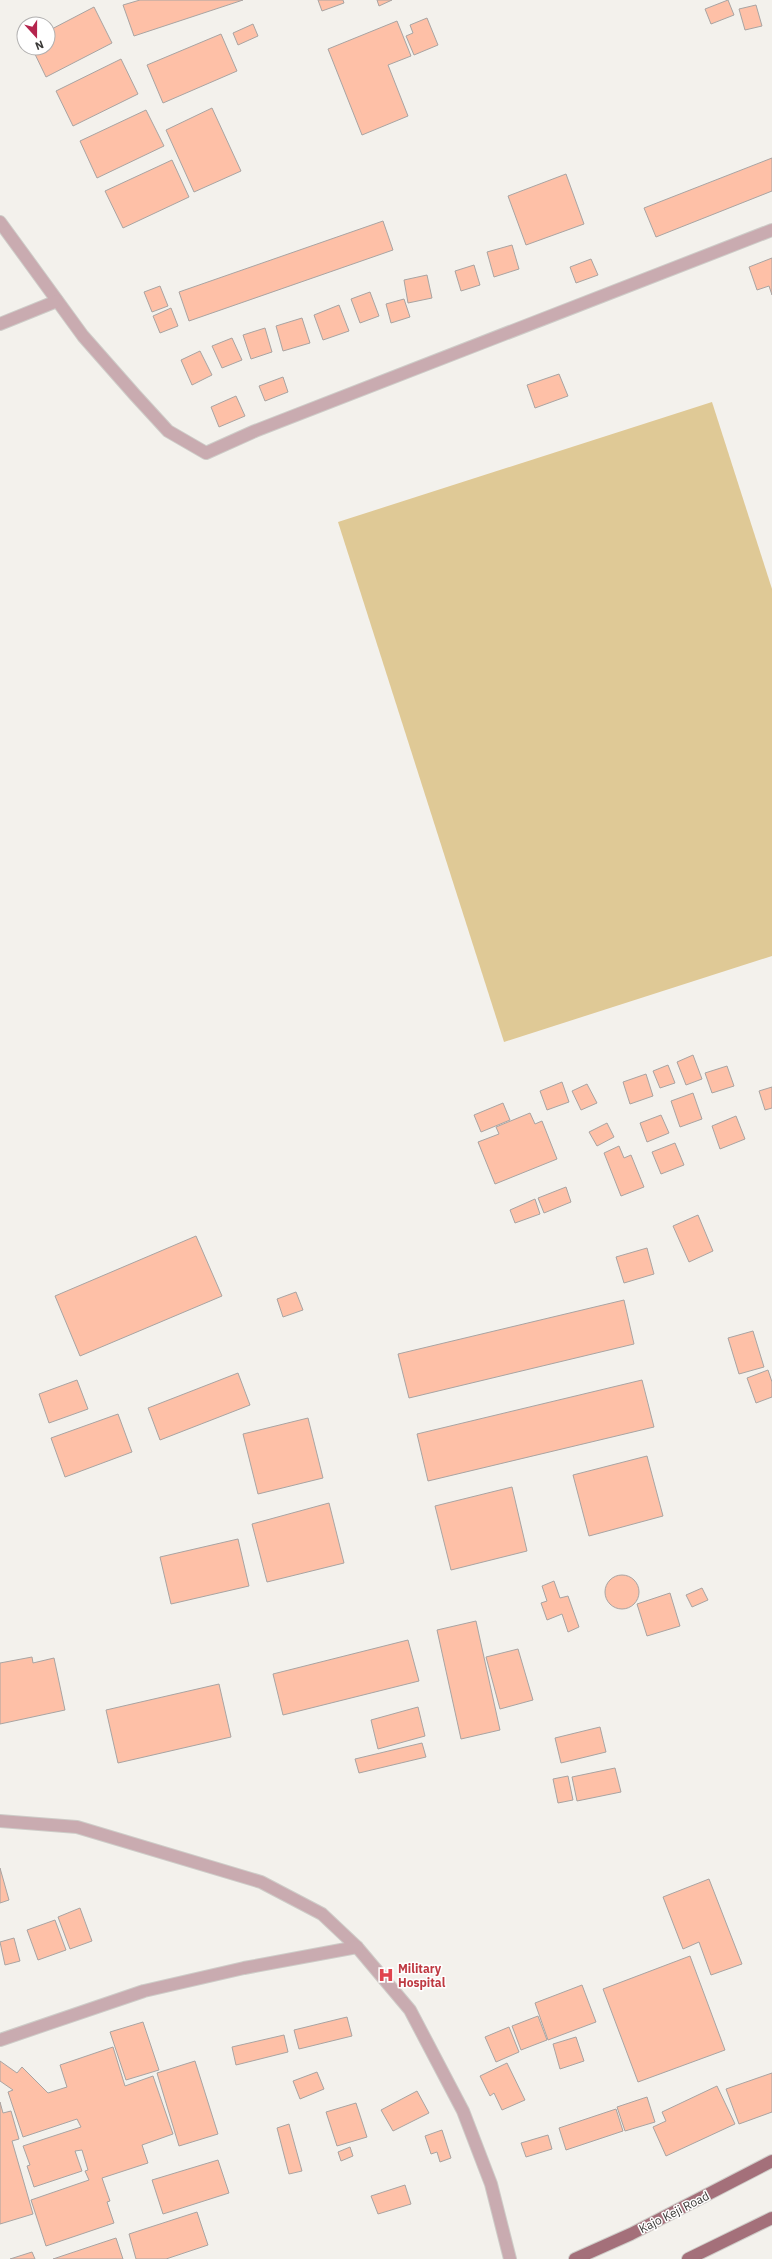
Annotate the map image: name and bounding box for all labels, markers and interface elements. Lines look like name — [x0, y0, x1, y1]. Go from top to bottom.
north arrow — [16, 16, 56, 56]
text: N — [33, 37, 46, 53]
place label: Military Hospital — [398, 1961, 446, 1990]
hospital icon: Military Hospital — [377, 1966, 395, 1984]
street label: Kajo Keji Road — [636, 2188, 712, 2236]

